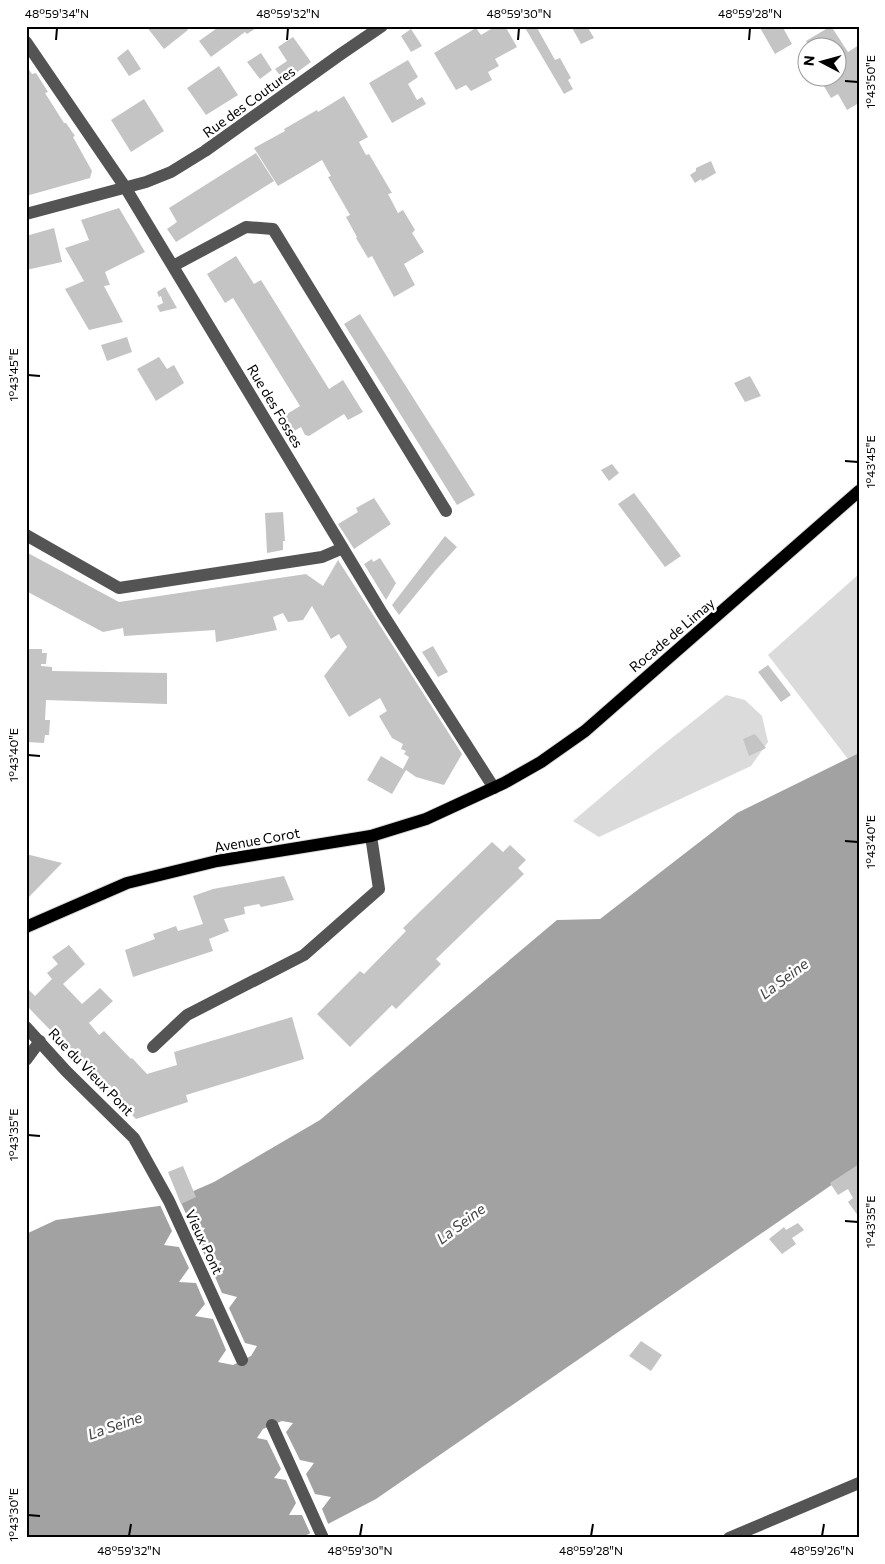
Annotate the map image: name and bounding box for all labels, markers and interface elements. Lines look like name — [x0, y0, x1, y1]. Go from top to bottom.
text: 48°59'34"N — [25, 6, 89, 20]
text: 48°59'32"N — [256, 6, 320, 20]
text: 48°59'30"N — [487, 6, 551, 20]
text: 48°59'28"N — [718, 6, 782, 20]
north arrow — [798, 38, 848, 88]
text: N — [800, 54, 818, 67]
text: 1°43'50"E — [863, 55, 877, 109]
street label: Rue des Coutures — [199, 62, 298, 141]
text: 1°43'45"E — [6, 348, 20, 402]
street label: Rue des Fosses — [244, 361, 307, 450]
text: 1°43'45"E — [863, 435, 877, 489]
street label: Rocade de Limay — [626, 594, 718, 675]
text: 1°43'40"E — [6, 728, 20, 782]
text: 1°43'40"E — [863, 815, 877, 869]
street label: Avenue Corot — [213, 824, 301, 855]
water label: La Seine — [755, 954, 811, 1002]
street label: Rue du Vieux Pont — [45, 1024, 138, 1119]
text: 1°43'35"E — [6, 1109, 20, 1161]
text: 1°43'35"E — [863, 1196, 877, 1248]
water label: La Seine — [432, 1199, 488, 1247]
street label: Vieux Pont — [182, 1207, 227, 1277]
water label: La Seine — [85, 1407, 144, 1443]
text: 1°43'30"E — [6, 1488, 20, 1542]
text: 48°59'32"N — [97, 1543, 161, 1557]
text: 48°59'30"N — [328, 1543, 392, 1557]
text: 48°59'28"N — [559, 1543, 623, 1557]
text: 48°59'26"N — [790, 1543, 854, 1557]

